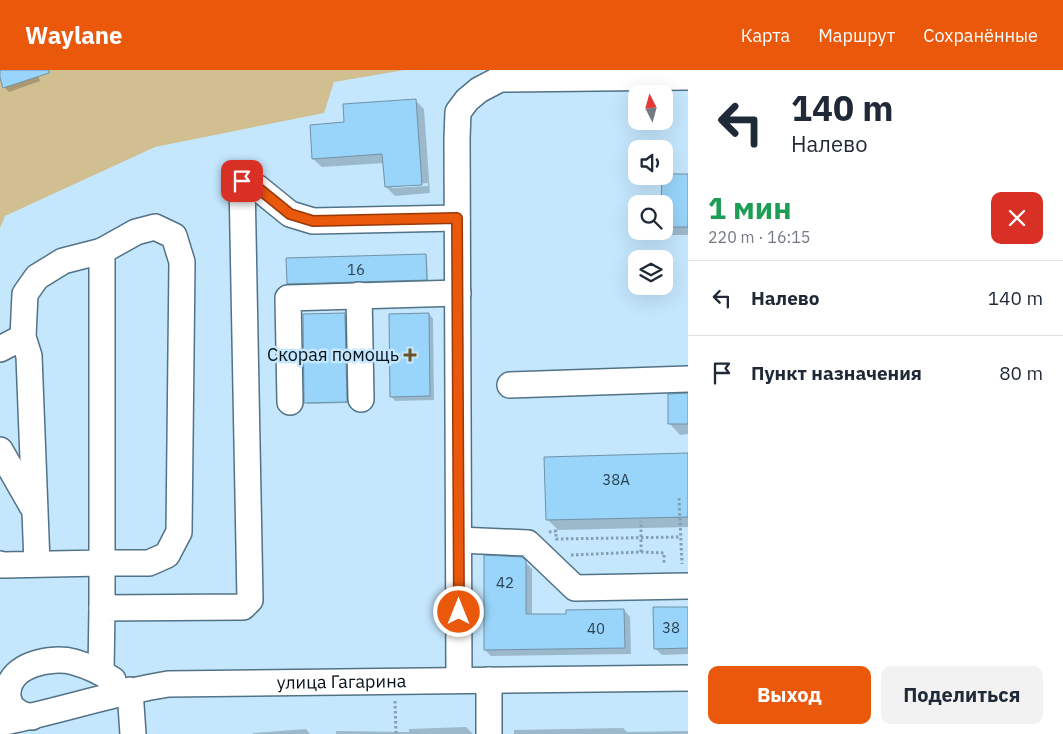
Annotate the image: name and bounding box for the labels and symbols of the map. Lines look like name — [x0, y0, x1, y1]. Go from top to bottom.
north arrow — [628, 85, 672, 130]
pin — [221, 160, 263, 202]
house number: 16 — [347, 260, 365, 279]
place label: Скорая помощь — [267, 343, 399, 366]
marker: Скорая помощь — [403, 348, 417, 362]
house number: 38А — [602, 470, 630, 489]
house number: 42 — [496, 573, 514, 592]
position arrow — [432, 585, 484, 637]
house number: 38 — [662, 618, 680, 637]
house number: 40 — [587, 619, 605, 638]
street label: улица Гагарина — [277, 669, 407, 694]

